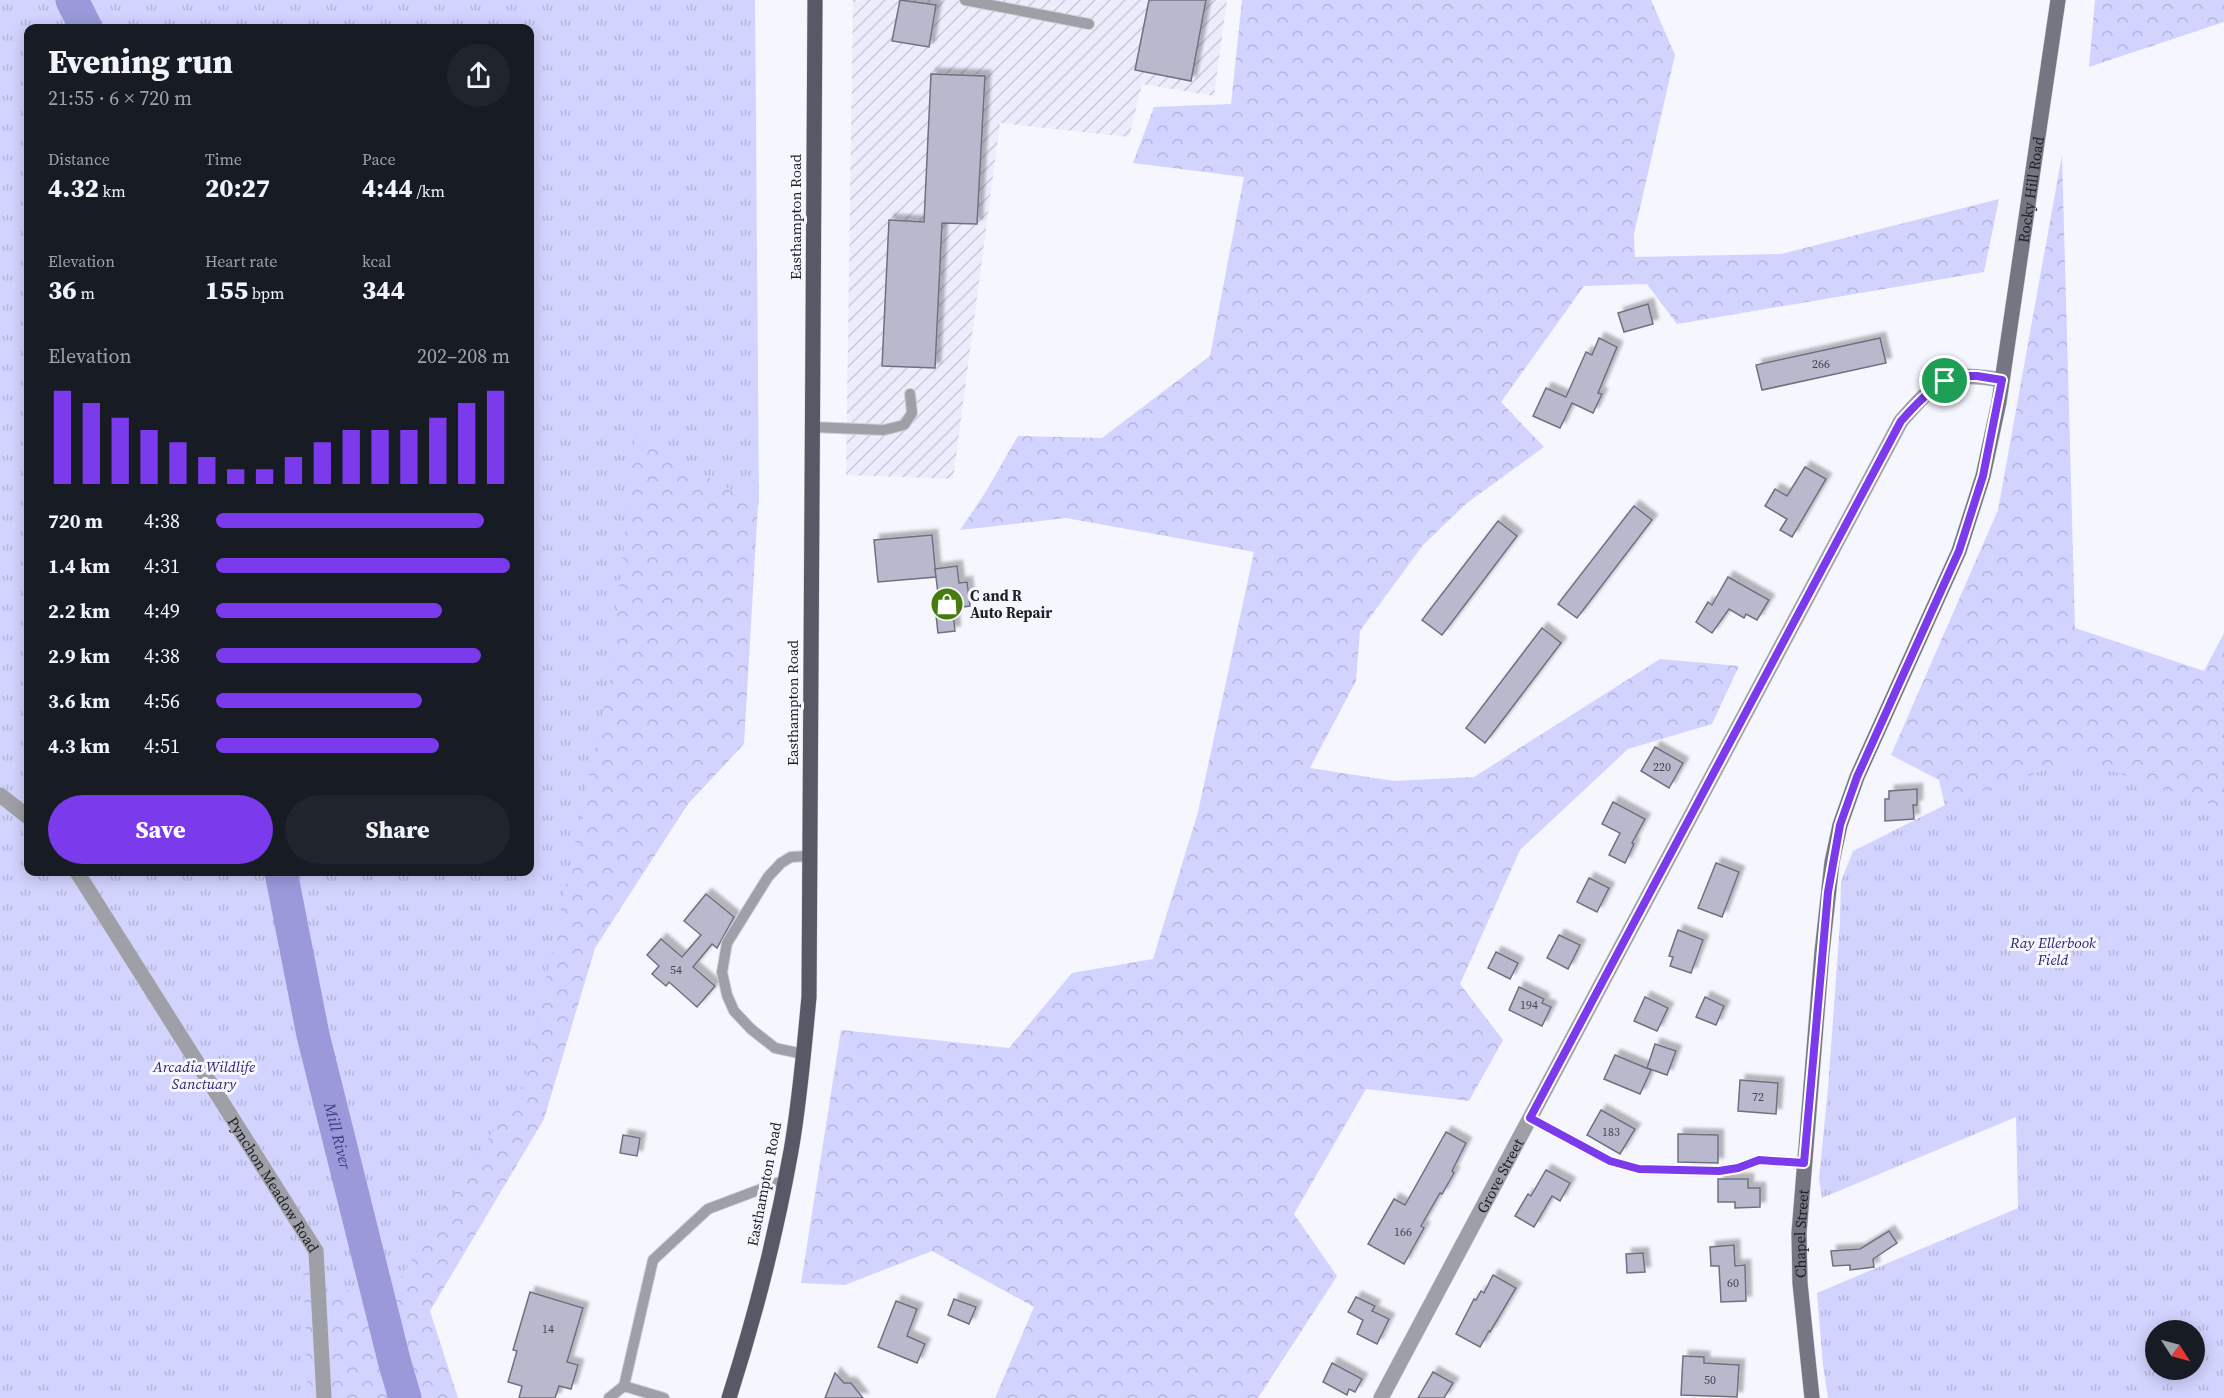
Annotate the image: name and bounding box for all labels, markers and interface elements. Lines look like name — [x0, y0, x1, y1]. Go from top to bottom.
text: Evening run — [48, 39, 233, 84]
button: share — [447, 44, 510, 107]
text: 21:55 · 6 × 720 m — [48, 84, 192, 112]
street label: Rocky Hill Road — [2012, 135, 2048, 244]
text: Distance — [48, 148, 110, 170]
text: Time — [205, 148, 242, 170]
text: Pace — [362, 148, 396, 170]
street label: Easthampton Road — [785, 153, 806, 280]
text: 4.32 — [48, 170, 99, 206]
text: 20:27 — [205, 170, 270, 206]
text: 4:44 — [362, 170, 413, 206]
text: km — [99, 180, 126, 202]
text: /km — [413, 180, 445, 202]
text: Elevation — [48, 250, 115, 272]
text: Heart rate — [205, 250, 277, 272]
text: kcal — [362, 250, 391, 272]
text: 36 — [48, 272, 77, 308]
text: 155 — [205, 272, 248, 308]
text: 344 — [362, 272, 405, 308]
text: m — [77, 282, 95, 304]
text: bpm — [248, 282, 285, 304]
text: Elevation — [48, 342, 132, 370]
text: 202–208 m — [417, 342, 510, 370]
pin — [1919, 355, 1970, 406]
house number: 266 — [1812, 356, 1830, 372]
icon: arrive — [1928, 364, 1961, 397]
text: 720 m — [48, 507, 103, 535]
text: 4:38 — [144, 507, 180, 535]
text: 1.4 km — [48, 552, 110, 580]
text: 4:31 — [144, 552, 180, 580]
place label: C and R Auto Repair — [970, 585, 1052, 623]
shop icon: C and R Auto Repair — [929, 586, 965, 622]
text: 2.2 km — [48, 597, 110, 625]
text: 4:49 — [144, 597, 180, 625]
street label: Easthampton Road — [782, 639, 803, 766]
text: 2.9 km — [48, 642, 110, 670]
text: 4:38 — [144, 642, 180, 670]
text: 3.6 km — [48, 687, 110, 715]
text: 4:56 — [144, 687, 180, 715]
text: 4.3 km — [48, 732, 110, 760]
text: 4:51 — [144, 732, 180, 760]
house number: 220 — [1653, 759, 1671, 775]
button: Save — [48, 795, 273, 864]
button: Share — [285, 795, 510, 864]
park label: Ray Ellerbook Field — [2009, 932, 2097, 970]
house number: 54 — [670, 962, 682, 978]
house number: 194 — [1520, 997, 1538, 1013]
park label: Arcadia Wildlife Sanctuary — [152, 1056, 255, 1094]
house number: 72 — [1752, 1089, 1764, 1105]
water label: Mill River — [319, 1099, 357, 1172]
street label: Pynchon Meadow Road — [223, 1112, 325, 1257]
street label: Easthampton Road — [742, 1120, 786, 1248]
house number: 183 — [1602, 1124, 1620, 1140]
street label: Grove Street — [1471, 1134, 1528, 1217]
street label: Chapel Street — [1788, 1188, 1813, 1278]
house number: 166 — [1394, 1224, 1412, 1240]
house number: 60 — [1727, 1275, 1739, 1291]
north arrow — [2145, 1320, 2205, 1380]
map controls — [2145, 1320, 2205, 1380]
house number: 14 — [542, 1321, 554, 1337]
house number: 50 — [1704, 1372, 1716, 1388]

